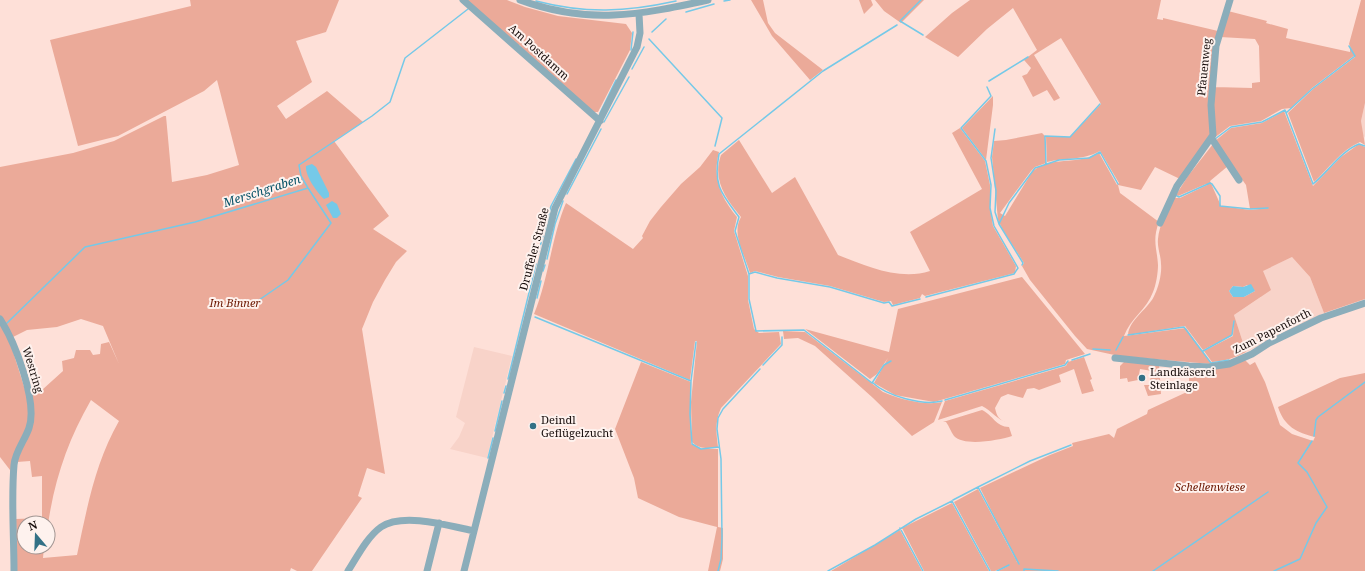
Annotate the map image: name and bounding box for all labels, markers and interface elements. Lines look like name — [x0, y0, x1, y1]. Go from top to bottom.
street label: Am Postdamm — [506, 20, 573, 83]
street label: Pfauenweg — [1193, 37, 1214, 97]
water label: Merschgraben — [220, 170, 303, 211]
street label: Druffeler Straße — [515, 206, 552, 292]
park label: Im Binner — [208, 295, 261, 310]
street label: Zum Papenforth — [1230, 304, 1313, 357]
street label: Westring — [19, 345, 48, 395]
place label: Landkäserei Steinlage — [1150, 364, 1215, 392]
marker: Landkäserei Steinlage — [1137, 373, 1147, 383]
place label: Deindl Geflügelzucht — [541, 412, 613, 440]
marker: Deindl Geflügelzucht — [528, 421, 538, 431]
park label: Schellenwiese — [1175, 479, 1246, 494]
north arrow — [16, 515, 56, 555]
text: N — [26, 516, 39, 534]

